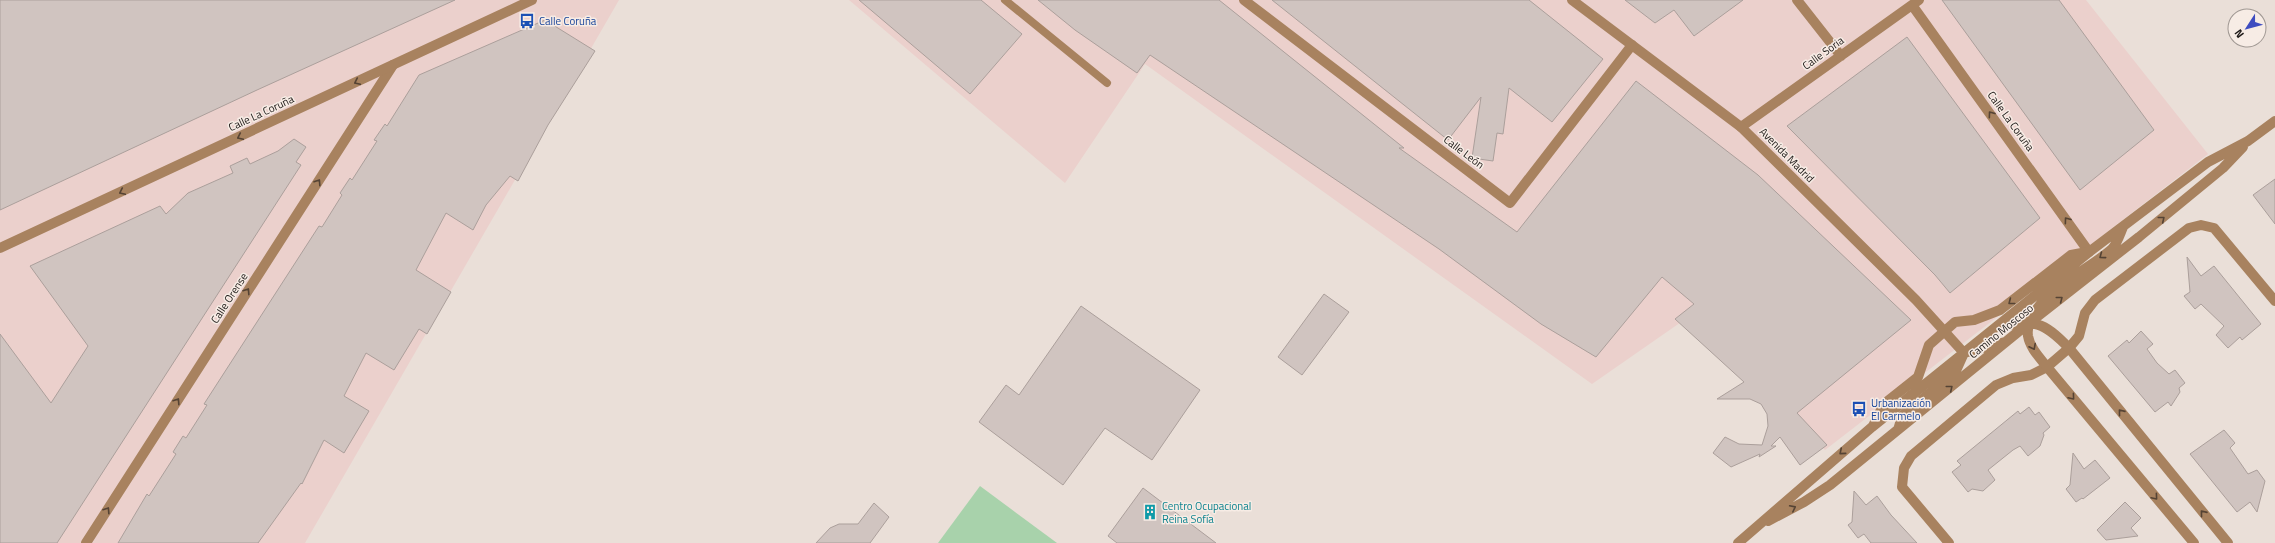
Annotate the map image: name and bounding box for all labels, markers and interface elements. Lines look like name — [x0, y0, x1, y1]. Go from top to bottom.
north arrow — [2227, 8, 2267, 48]
bus stop icon: Calle Coruña — [518, 12, 536, 30]
place label: Calle Coruña — [539, 13, 597, 29]
text: N — [2230, 26, 2248, 42]
street label: Calle Soria — [1799, 32, 1848, 74]
one-way arrow — [354, 77, 362, 85]
street label: Calle La Coruña — [1984, 88, 2038, 155]
street label: Calle La Coruña — [226, 91, 297, 135]
one-way arrow — [1989, 112, 1996, 119]
street label: Avenida Madrid — [1756, 124, 1818, 186]
street label: Calle León — [1440, 131, 1488, 173]
one-way arrow — [236, 132, 244, 140]
one-way arrow — [313, 179, 320, 186]
one-way arrow — [118, 187, 126, 195]
one-way arrow — [2158, 216, 2165, 223]
one-way arrow — [2064, 217, 2071, 224]
one-way arrow — [2100, 251, 2107, 258]
street label: Calle Orense — [207, 269, 252, 327]
one-way arrow — [243, 289, 250, 296]
one-way arrow — [2008, 297, 2015, 304]
one-way arrow — [2056, 297, 2063, 304]
street label: Camino Moscoso — [1965, 300, 2037, 362]
one-way arrow — [2028, 343, 2036, 350]
one-way arrow — [1945, 386, 1952, 393]
one-way arrow — [2067, 393, 2074, 400]
place label: Urbanización El Carmelo — [1871, 395, 1931, 424]
one-way arrow — [172, 398, 180, 405]
bus stop icon: Urbanización El Carmelo — [1850, 400, 1868, 418]
one-way arrow — [2119, 409, 2126, 417]
one-way arrow — [1840, 448, 1847, 455]
one-way arrow — [2151, 492, 2158, 500]
place label: Centro Ocupacional Reina Sofía — [1162, 498, 1251, 527]
building icon: Centro Ocupacional Reina Sofía — [1141, 503, 1159, 521]
one-way arrow — [1789, 505, 1796, 513]
one-way arrow — [102, 507, 110, 514]
one-way arrow — [2201, 510, 2208, 517]

